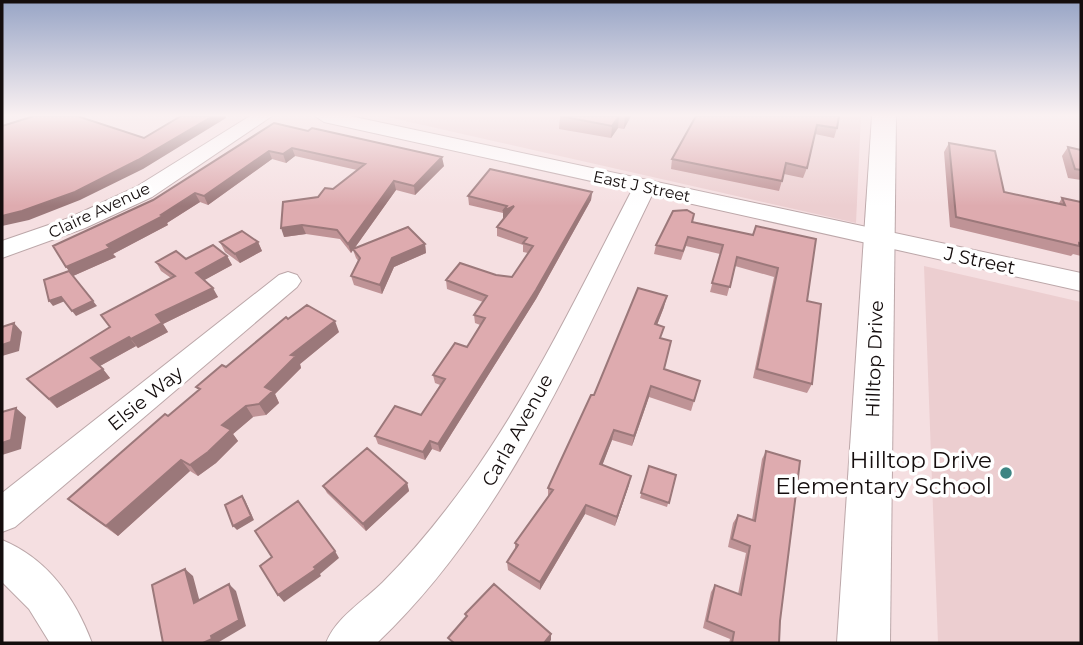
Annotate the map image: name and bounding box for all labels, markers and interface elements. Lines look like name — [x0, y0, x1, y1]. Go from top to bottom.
street label: East J Street — [591, 167, 693, 206]
street label: Claire Avenue — [45, 179, 153, 242]
street label: J Street — [941, 242, 1018, 279]
street label: Hilltop Drive — [861, 300, 888, 418]
street label: Elsie Way — [103, 361, 188, 436]
street label: Carla Avenue — [477, 370, 558, 490]
place label: Hilltop Drive Elementary School — [775, 446, 992, 500]
marker: Hilltop Drive Elementary School — [998, 465, 1014, 481]

